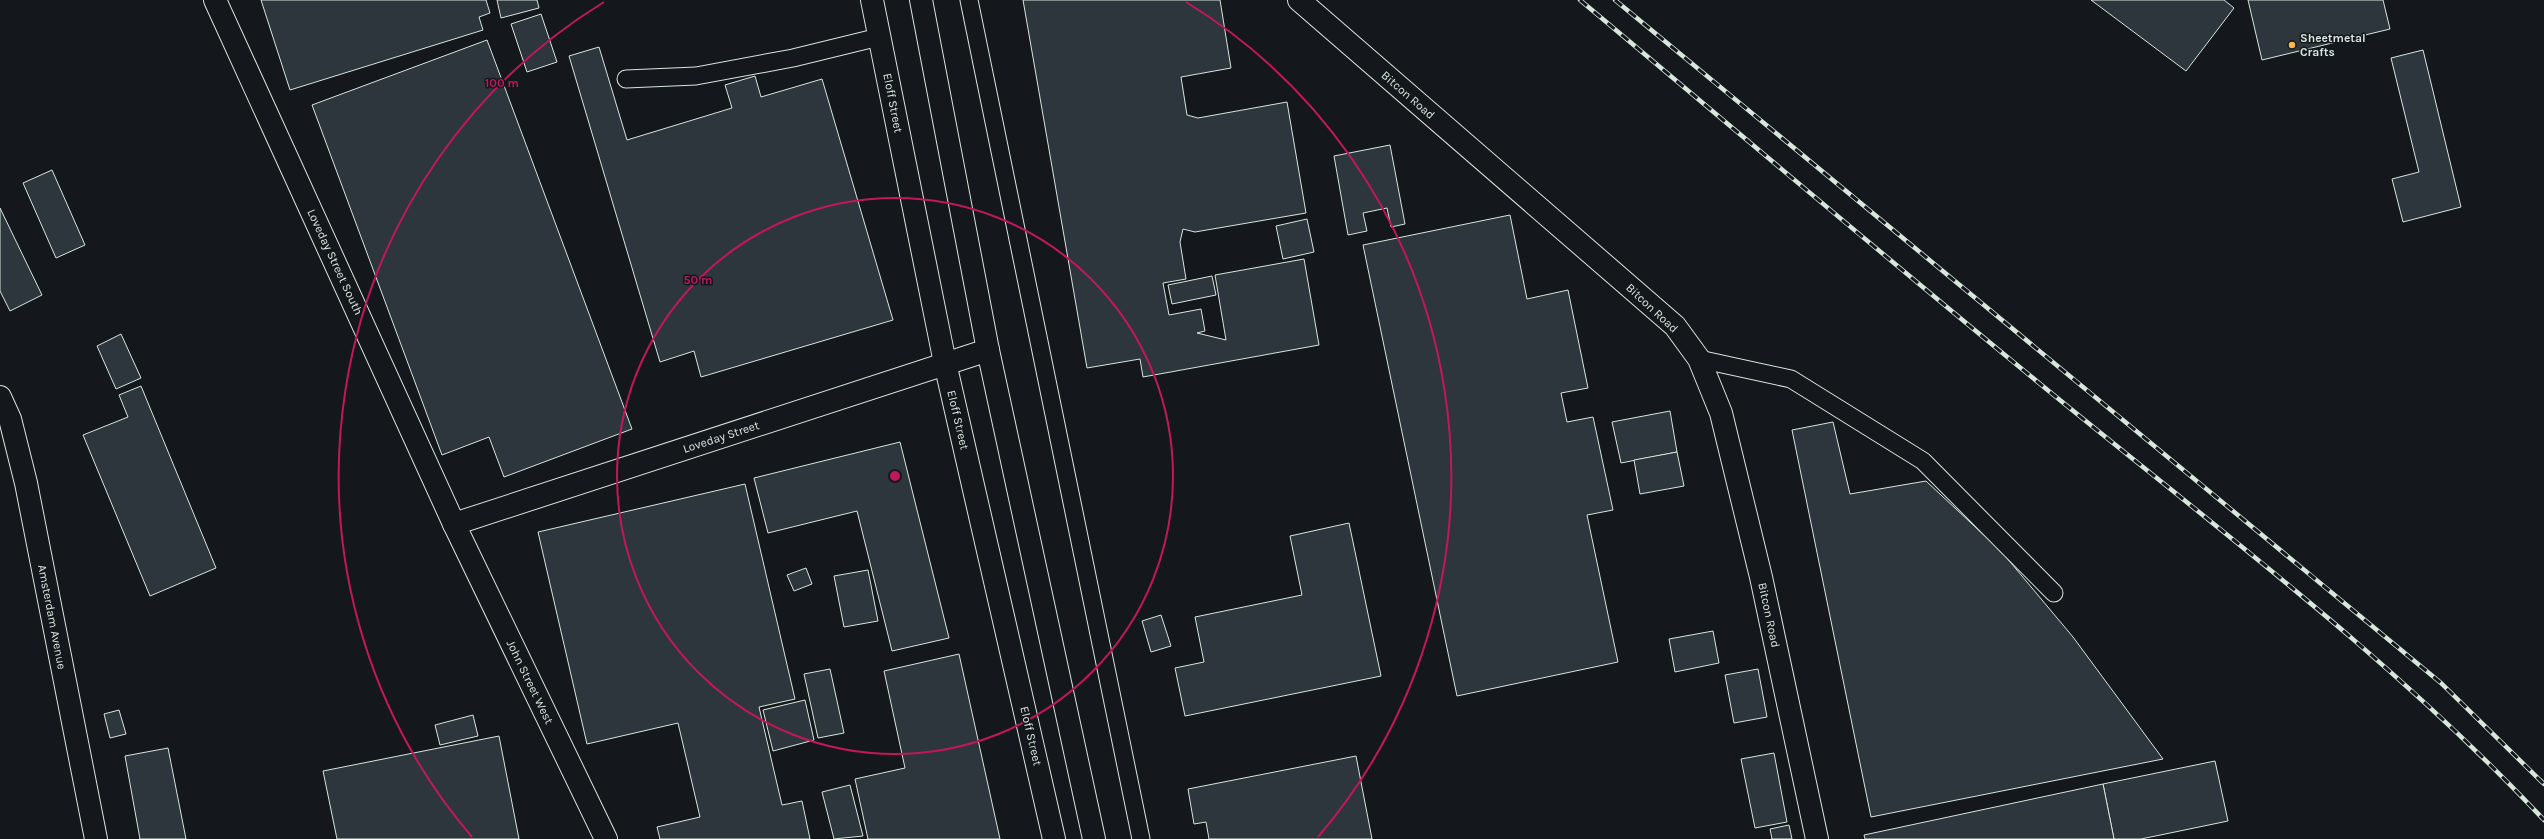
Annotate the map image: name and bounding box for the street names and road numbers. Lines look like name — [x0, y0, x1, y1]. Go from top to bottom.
street label: Bitcon Road — [1378, 68, 1438, 122]
street label: Eloff Street — [880, 72, 906, 135]
street label: Loveday Street South — [304, 207, 366, 317]
street label: Bitcon Road — [1623, 280, 1681, 336]
street label: Eloff Street — [944, 389, 972, 452]
street label: Loveday Street — [681, 418, 761, 456]
street label: Amsterdam Avenue — [35, 563, 69, 671]
street label: Bitcon Road — [1755, 581, 1783, 649]
street label: John Street West — [504, 638, 557, 727]
street label: Eloff Street — [1017, 705, 1045, 768]

